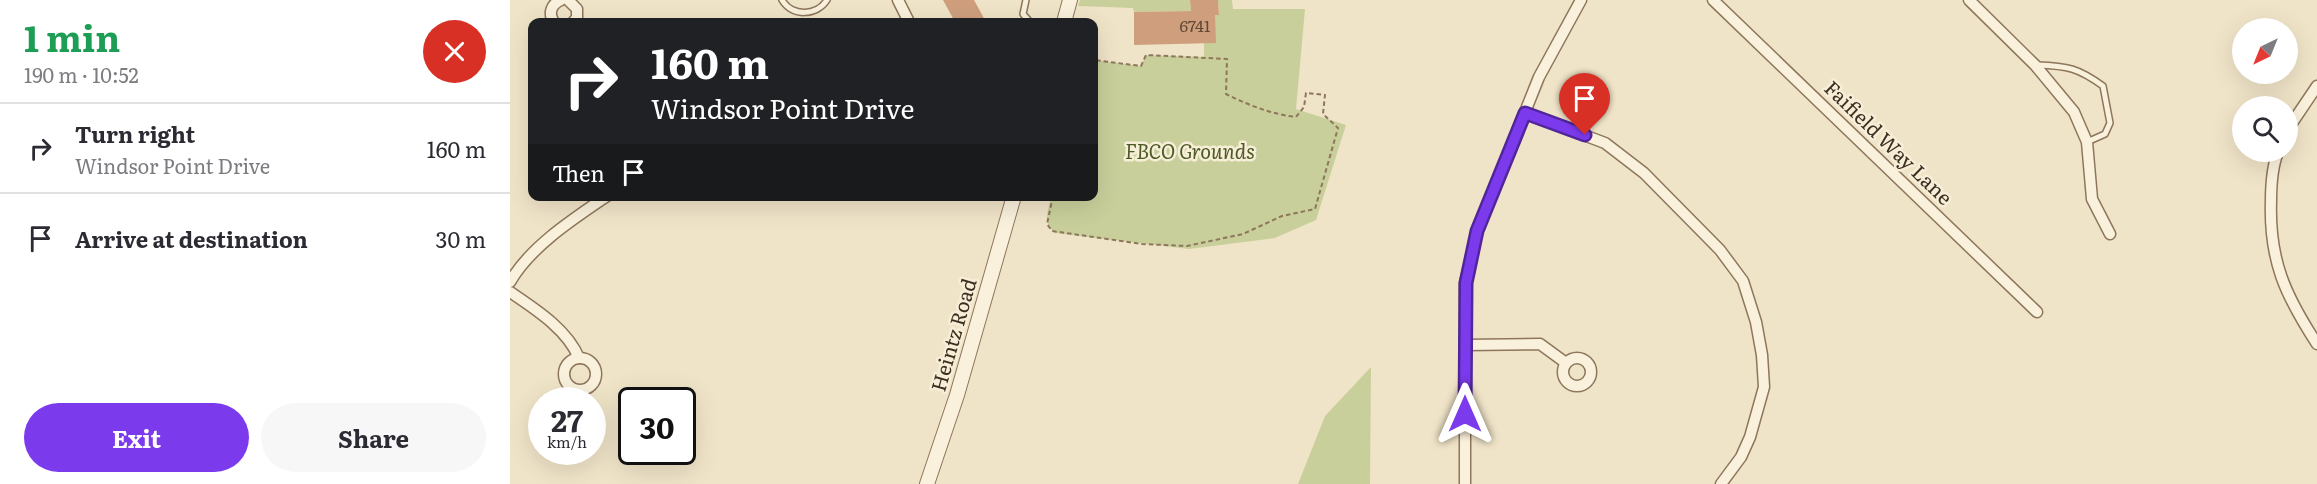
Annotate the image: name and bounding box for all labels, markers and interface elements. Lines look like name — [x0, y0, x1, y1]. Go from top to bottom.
text: 1 min — [24, 10, 120, 63]
house number: 6741 — [1180, 13, 1211, 37]
north arrow — [2232, 18, 2298, 84]
map controls — [2232, 18, 2298, 162]
button: close — [423, 20, 486, 83]
text: 160 m — [651, 30, 769, 92]
icon: right — [552, 42, 630, 120]
text: 190 m · 10:52 — [24, 59, 139, 89]
street label: Faifield Way Lane — [1818, 72, 1960, 211]
pin — [1559, 73, 1610, 135]
icon: arrive — [1568, 82, 1601, 115]
text: Windsor Point Drive — [651, 87, 914, 127]
button: search — [2232, 96, 2298, 162]
text: Turn right — [75, 117, 195, 150]
icon: right — [24, 132, 57, 165]
text: 160 m — [427, 132, 486, 165]
park label: FBCO Grounds — [1125, 135, 1255, 165]
text: Windsor Point Drive — [75, 150, 270, 180]
text: Then — [552, 156, 605, 189]
icon: arrive — [617, 156, 650, 189]
icon: arrive — [24, 222, 57, 255]
text: Arrive at destination — [75, 222, 308, 255]
text: 30 m — [436, 222, 486, 255]
street label: Heintz Road — [922, 274, 983, 395]
position arrow — [1433, 382, 1497, 446]
speed limit sign: 30 — [618, 387, 696, 465]
text: 27 — [551, 397, 583, 441]
button: Exit — [24, 403, 249, 472]
button: Share — [261, 403, 486, 472]
text: km/h — [547, 430, 587, 453]

